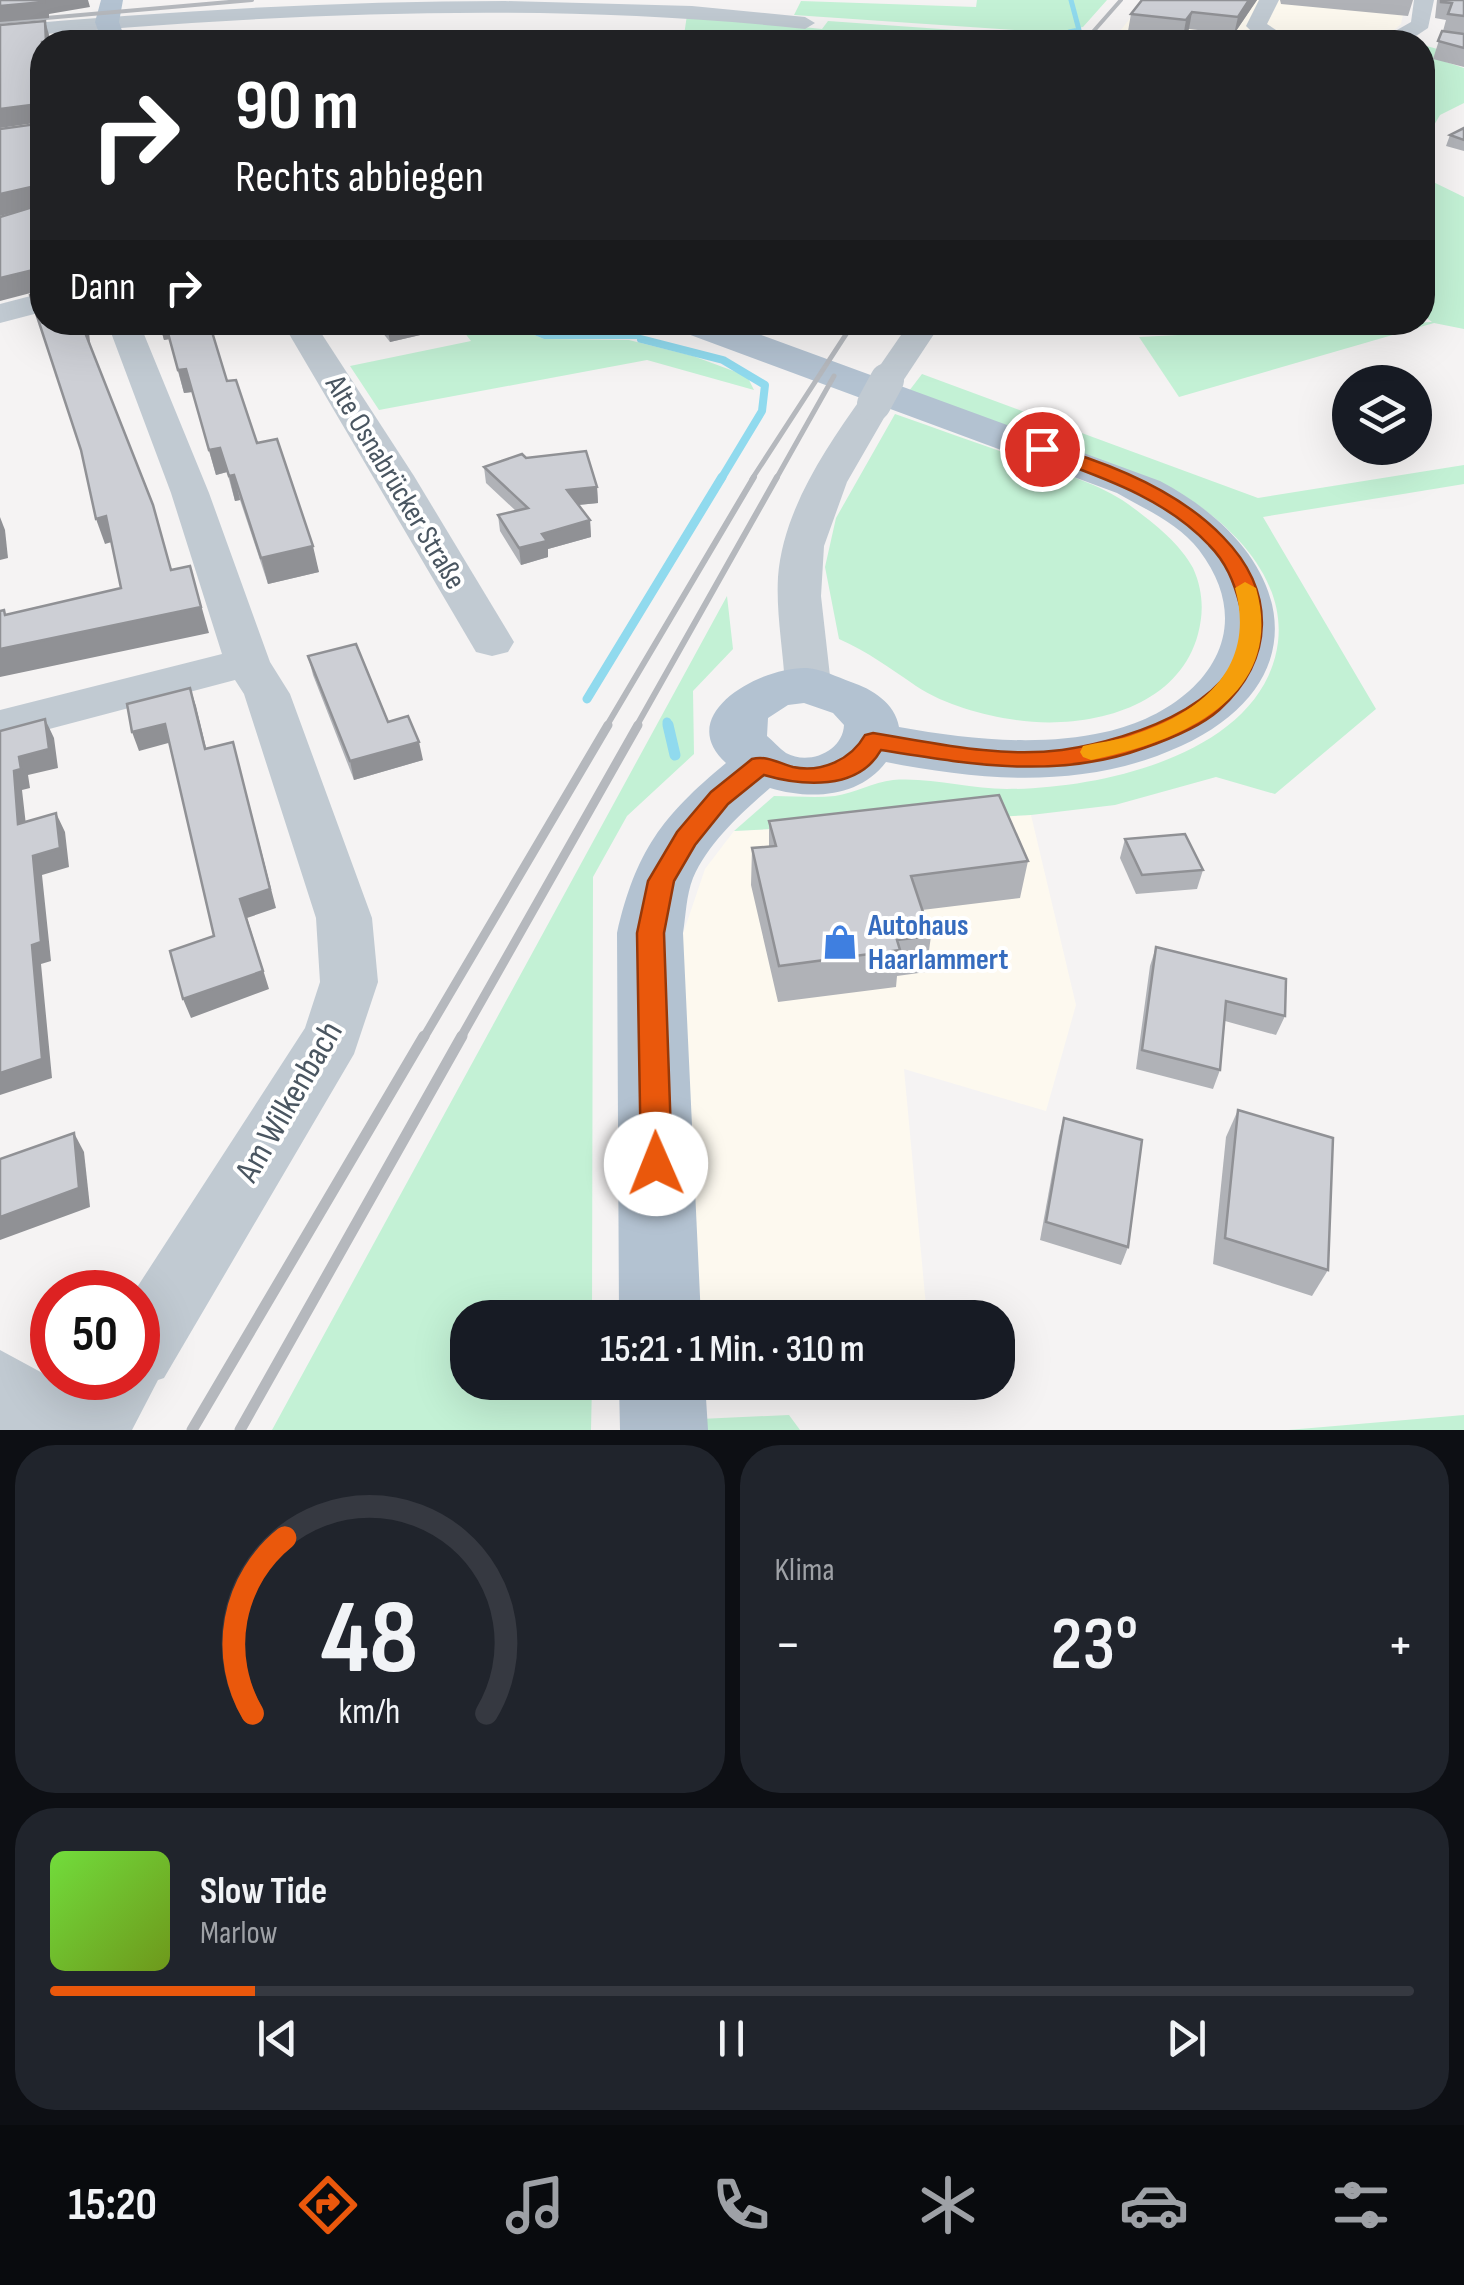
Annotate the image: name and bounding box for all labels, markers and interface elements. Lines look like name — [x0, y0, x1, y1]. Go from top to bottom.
text: 90 m — [235, 65, 359, 149]
icon: right — [70, 70, 200, 200]
text: Rechts abbiegen — [235, 150, 484, 205]
icon: right — [156, 260, 211, 315]
text: Dann — [70, 265, 136, 310]
map controls — [1332, 365, 1432, 465]
button: layers — [1332, 365, 1432, 465]
street label: Alte Osnabrücker Straße — [317, 368, 473, 596]
pin — [1000, 407, 1085, 492]
icon: arrive — [1015, 422, 1070, 477]
place label: Autohaus Haarlammert — [867, 908, 1008, 978]
shop icon: Autohaus Haarlammert — [821, 923, 859, 961]
street label: Am Wilkenbach — [226, 1014, 352, 1191]
position arrow — [604, 1112, 708, 1216]
speed limit sign: 50 — [30, 1270, 160, 1400]
text: 15:21 · 1 Min. · 310 m — [600, 1327, 865, 1372]
text: Klima — [775, 1551, 835, 1590]
text: 48 — [321, 1577, 419, 1702]
text: 23° — [1050, 1600, 1138, 1691]
text: − — [775, 1612, 801, 1679]
text: + — [1387, 1612, 1414, 1679]
text: km/h — [339, 1691, 401, 1734]
text: Slow Tide — [200, 1869, 327, 1914]
text: Marlow — [200, 1914, 278, 1953]
icon: previous — [250, 2011, 305, 2066]
icon: pause — [704, 2011, 759, 2066]
icon: next — [1159, 2011, 1214, 2066]
icon: directions — [293, 2170, 363, 2240]
icon: music — [500, 2170, 570, 2240]
icon: phone — [706, 2170, 776, 2240]
icon: climate — [913, 2170, 983, 2240]
icon: car — [1119, 2170, 1189, 2240]
icon: filters — [1326, 2170, 1396, 2240]
text: 15:20 — [68, 2178, 157, 2233]

